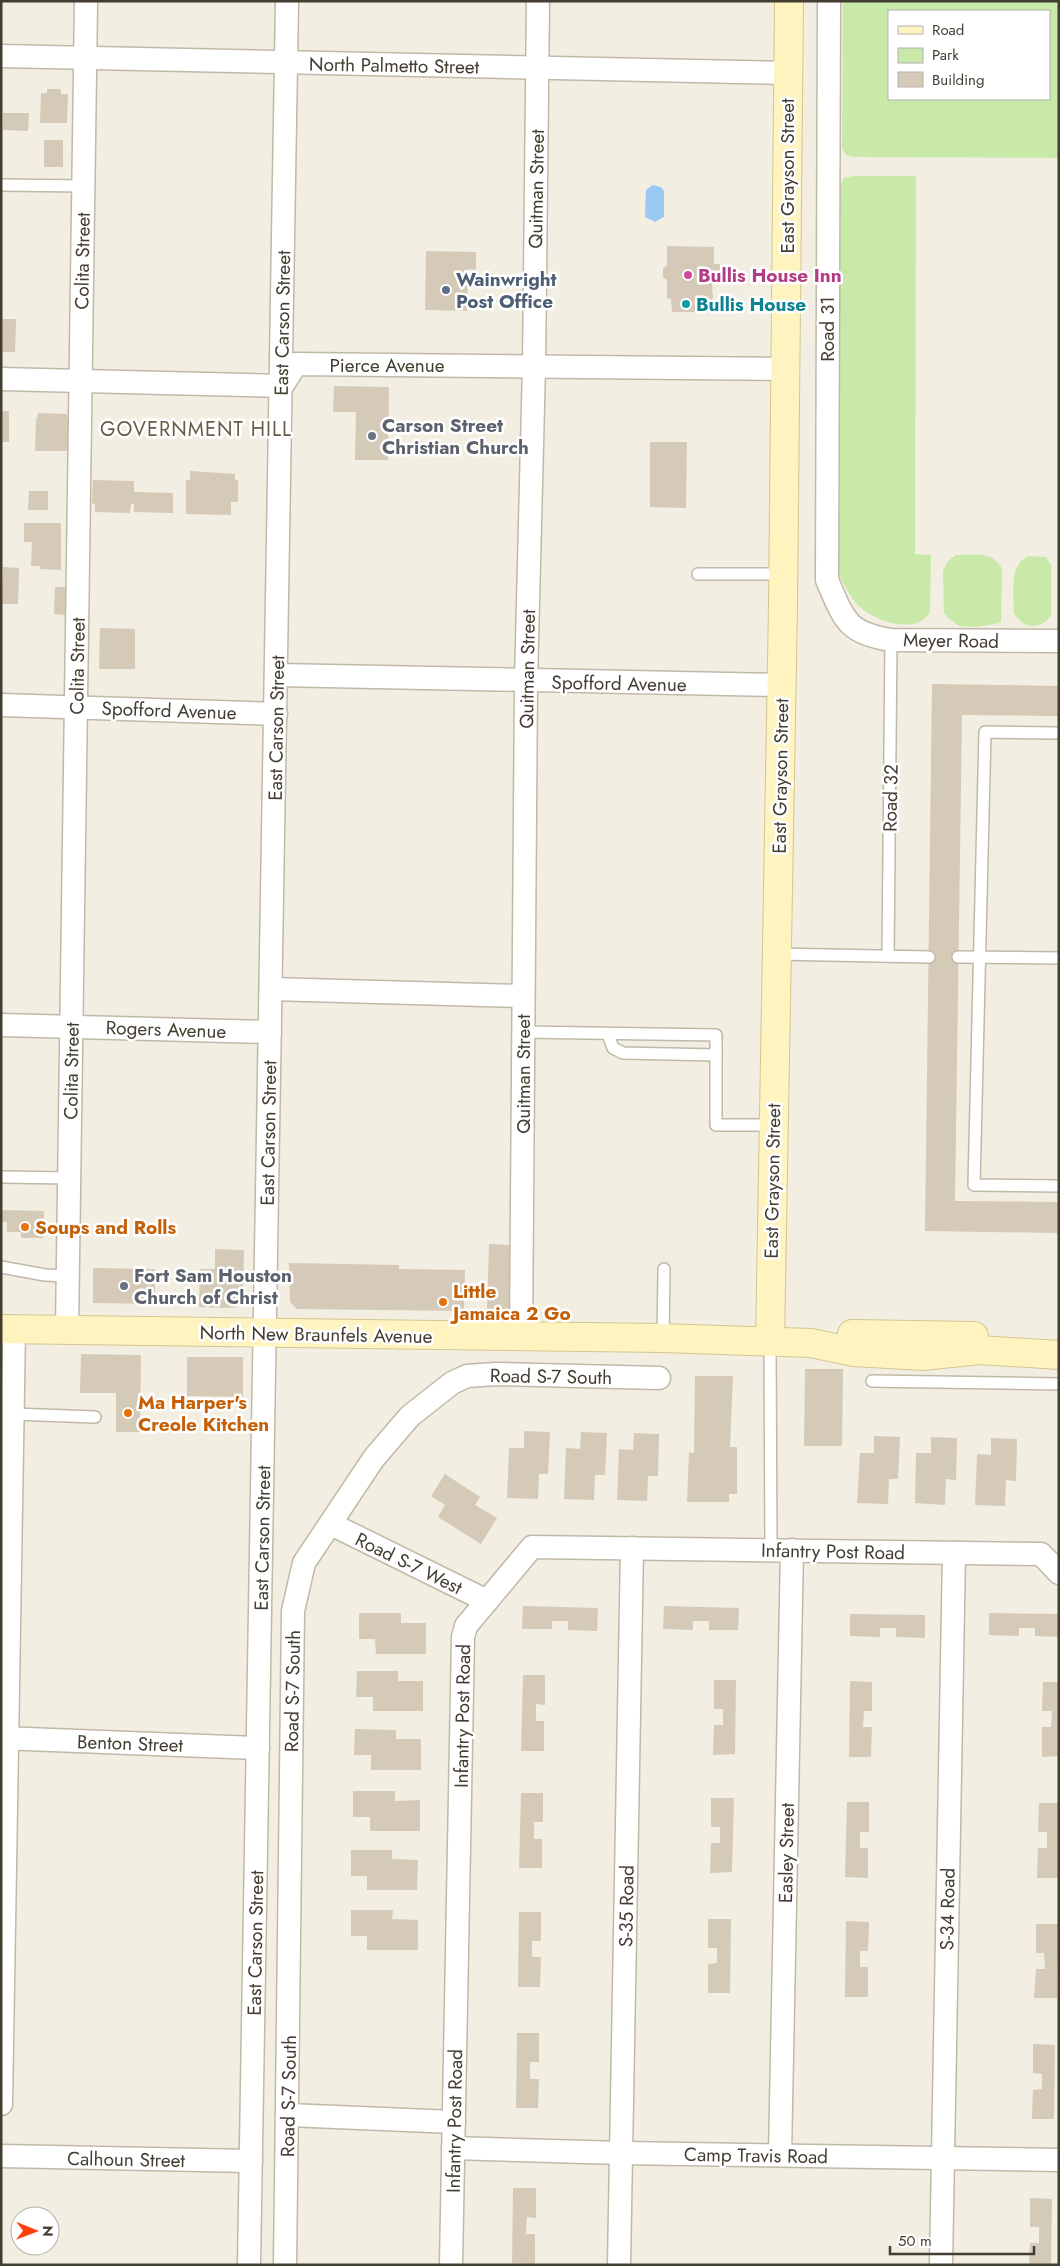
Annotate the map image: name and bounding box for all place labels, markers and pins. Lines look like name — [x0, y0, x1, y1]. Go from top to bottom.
place label: Bullis House Inn — [698, 262, 842, 289]
place label: Wainwright Post Office — [456, 266, 557, 315]
marker: Bullis House Inn — [682, 269, 694, 281]
marker: Wainwright Post Office — [440, 284, 452, 296]
place label: Bullis House — [696, 291, 806, 318]
marker: Bullis House — [680, 298, 692, 310]
place label: Carson Street Christian Church — [382, 412, 529, 461]
marker: Carson Street Christian Church — [366, 430, 378, 442]
place label: Soups and Rolls — [35, 1214, 176, 1241]
marker: Soups and Rolls — [19, 1221, 31, 1233]
place label: Fort Sam Houston Church of Christ — [134, 1262, 292, 1311]
place label: Little Jamaica 2 Go — [449, 1278, 571, 1327]
marker: Fort Sam Houston Church of Christ — [118, 1280, 130, 1292]
marker: Little Jamaica 2 Go — [437, 1296, 449, 1308]
place label: Ma Harper's Creole Kitchen — [138, 1389, 269, 1438]
marker: Ma Harper's Creole Kitchen — [122, 1407, 134, 1419]

